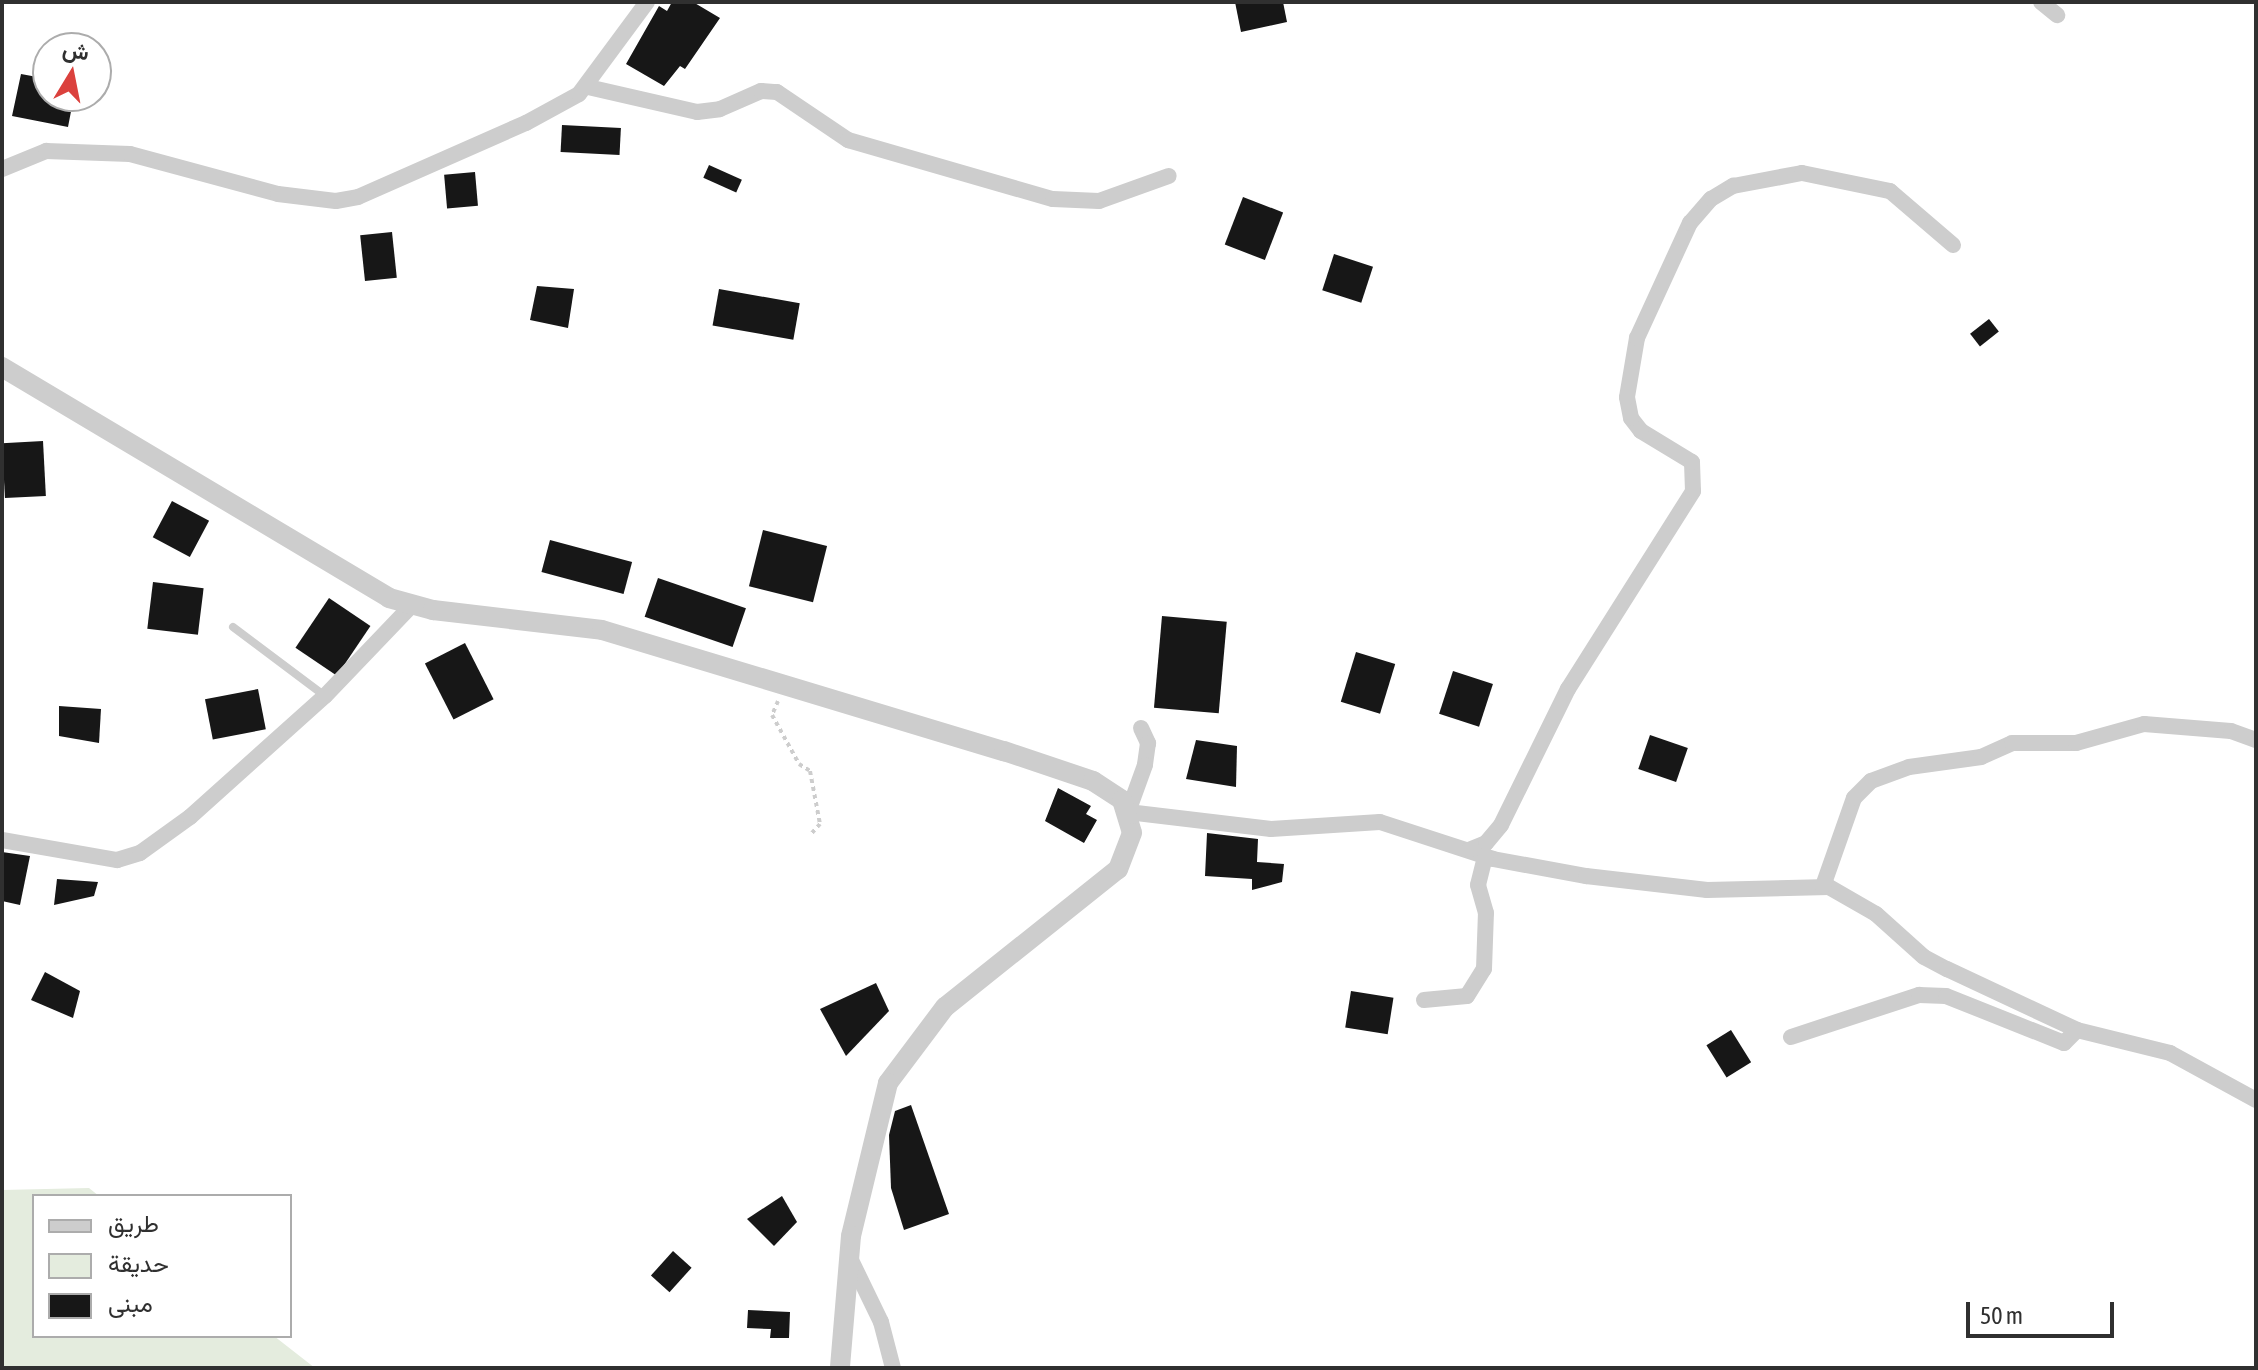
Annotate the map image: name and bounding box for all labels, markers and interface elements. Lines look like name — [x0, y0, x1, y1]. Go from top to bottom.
north arrow — [32, 32, 112, 112]
text: ش — [61, 35, 91, 65]
legend — [32, 1194, 292, 1338]
text: طريق — [108, 1210, 159, 1237]
text: حديقة — [108, 1250, 169, 1277]
scale bar — [1970, 1286, 2118, 1336]
text: مبنى — [108, 1290, 153, 1317]
text: 50 m — [1980, 1302, 2023, 1329]

